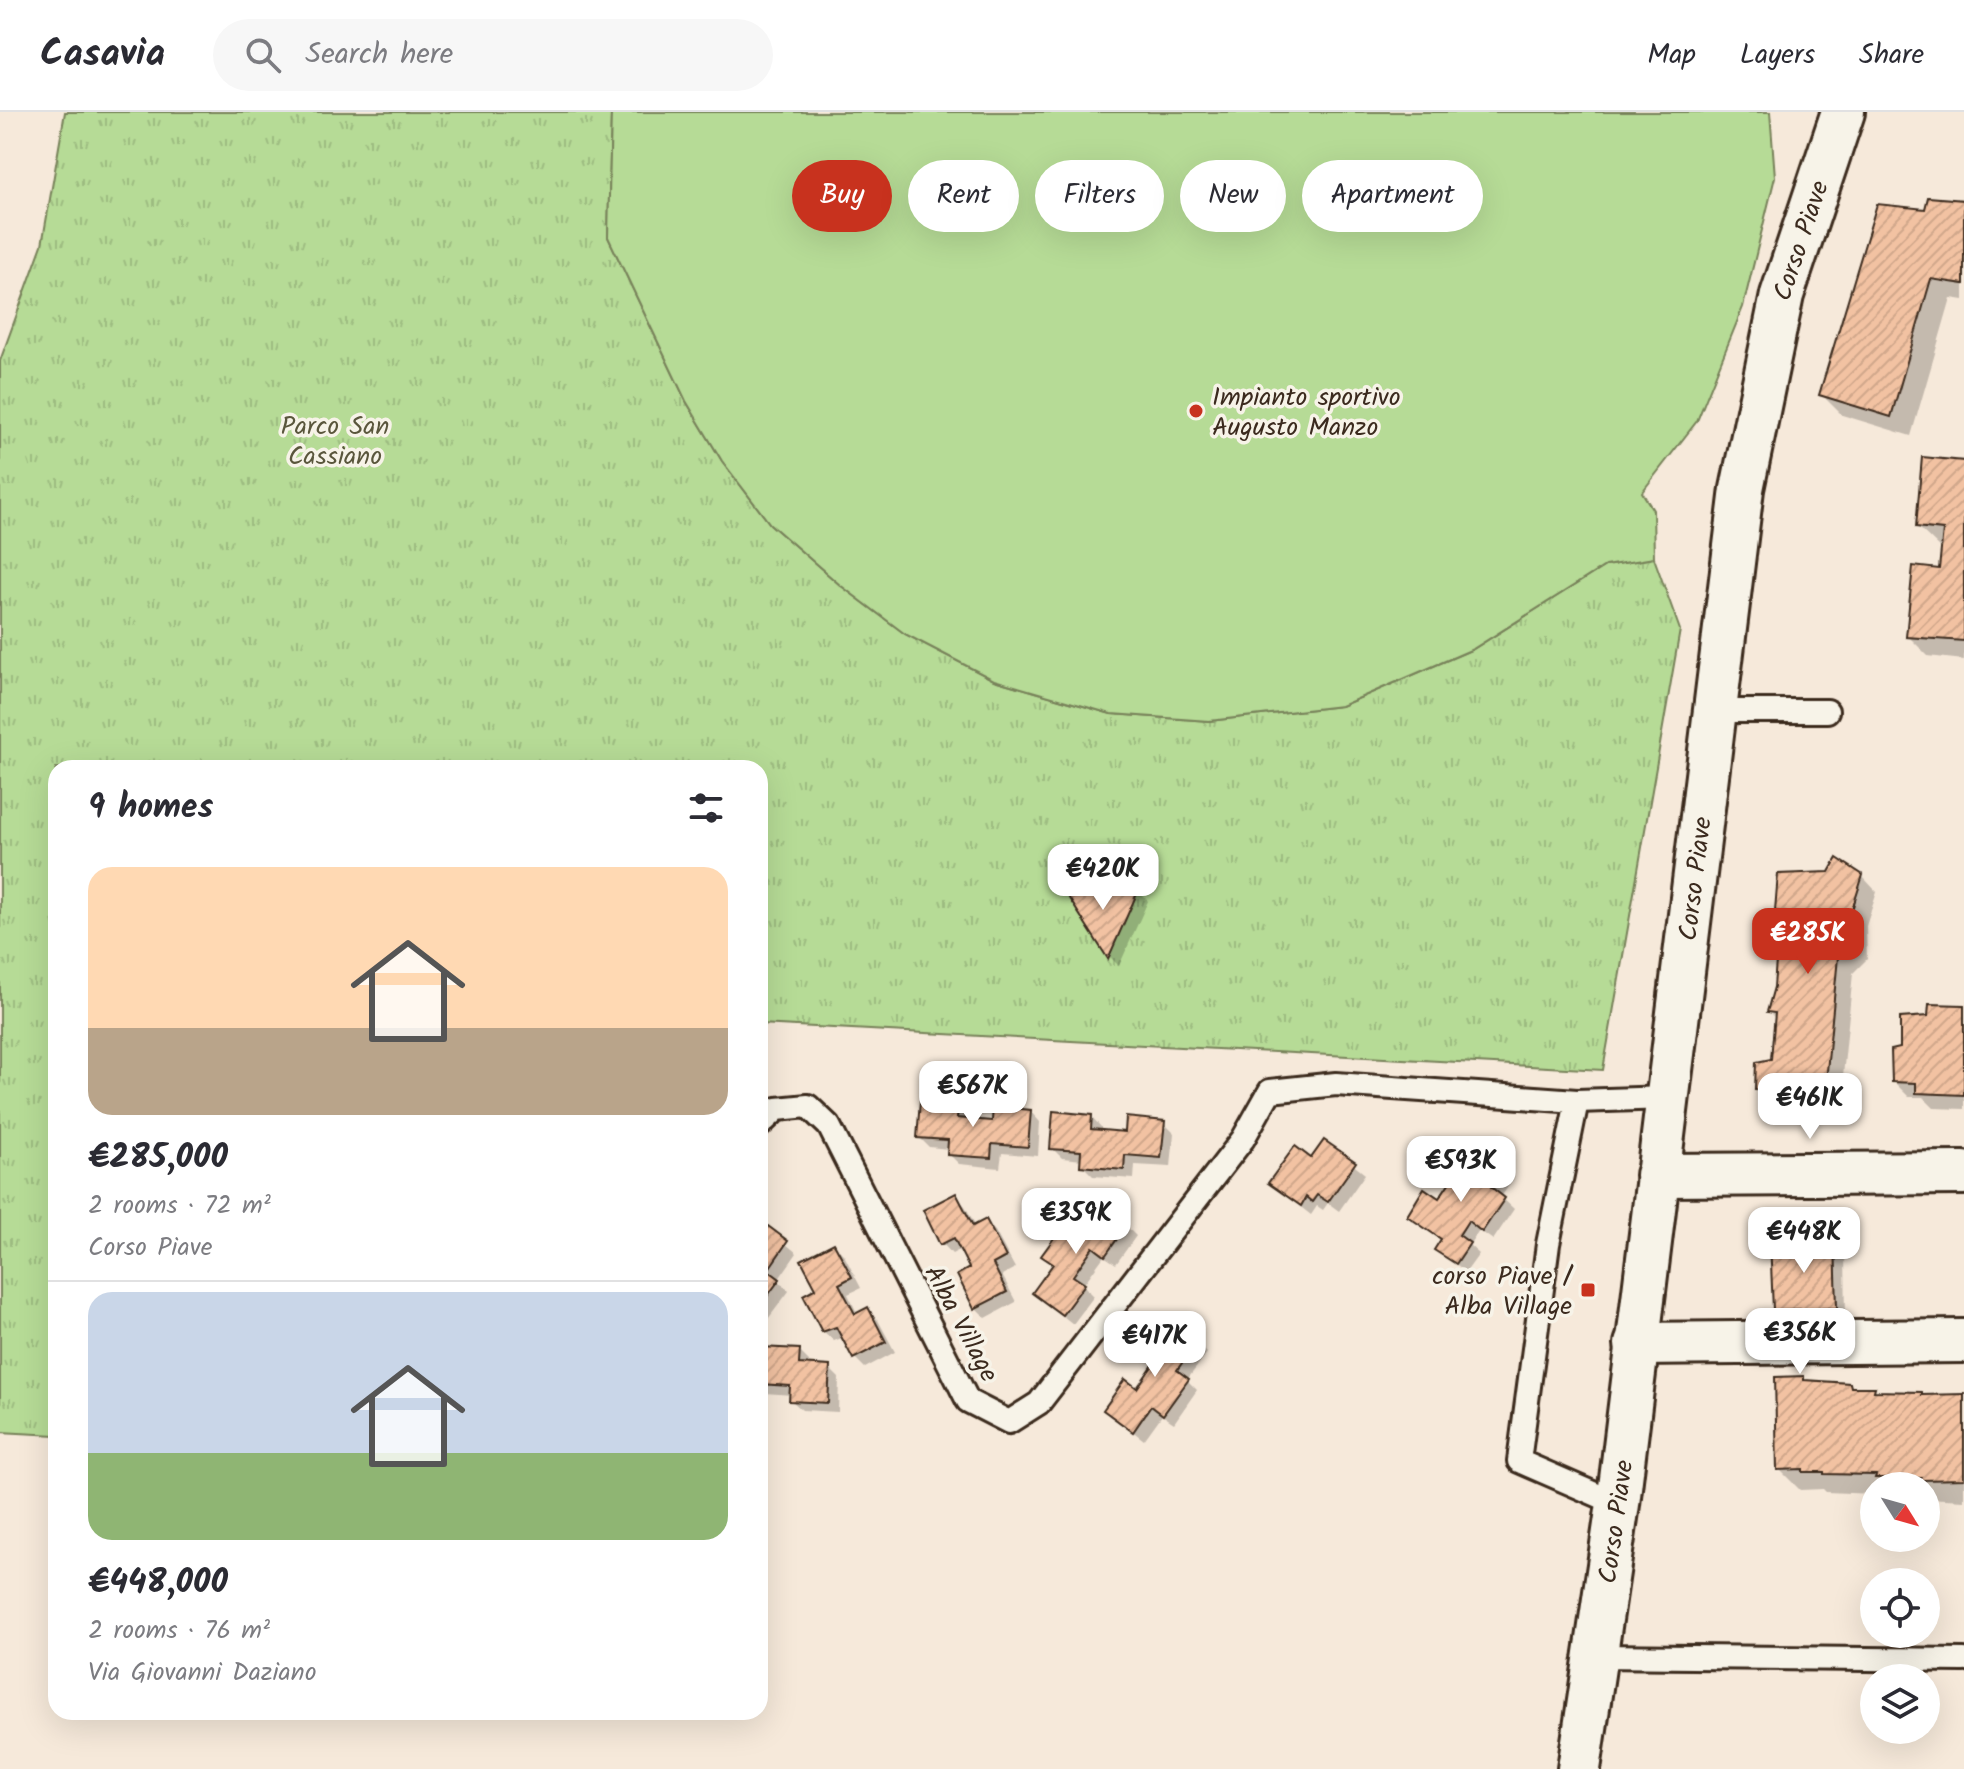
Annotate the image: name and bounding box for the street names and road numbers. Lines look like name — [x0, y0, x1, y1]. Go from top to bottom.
street label: Corso Piave — [1762, 175, 1842, 307]
street label: Corso Piave — [1668, 814, 1725, 943]
street label: Alba Village — [912, 1258, 1009, 1390]
street label: Corso Piave — [1588, 1457, 1646, 1587]

